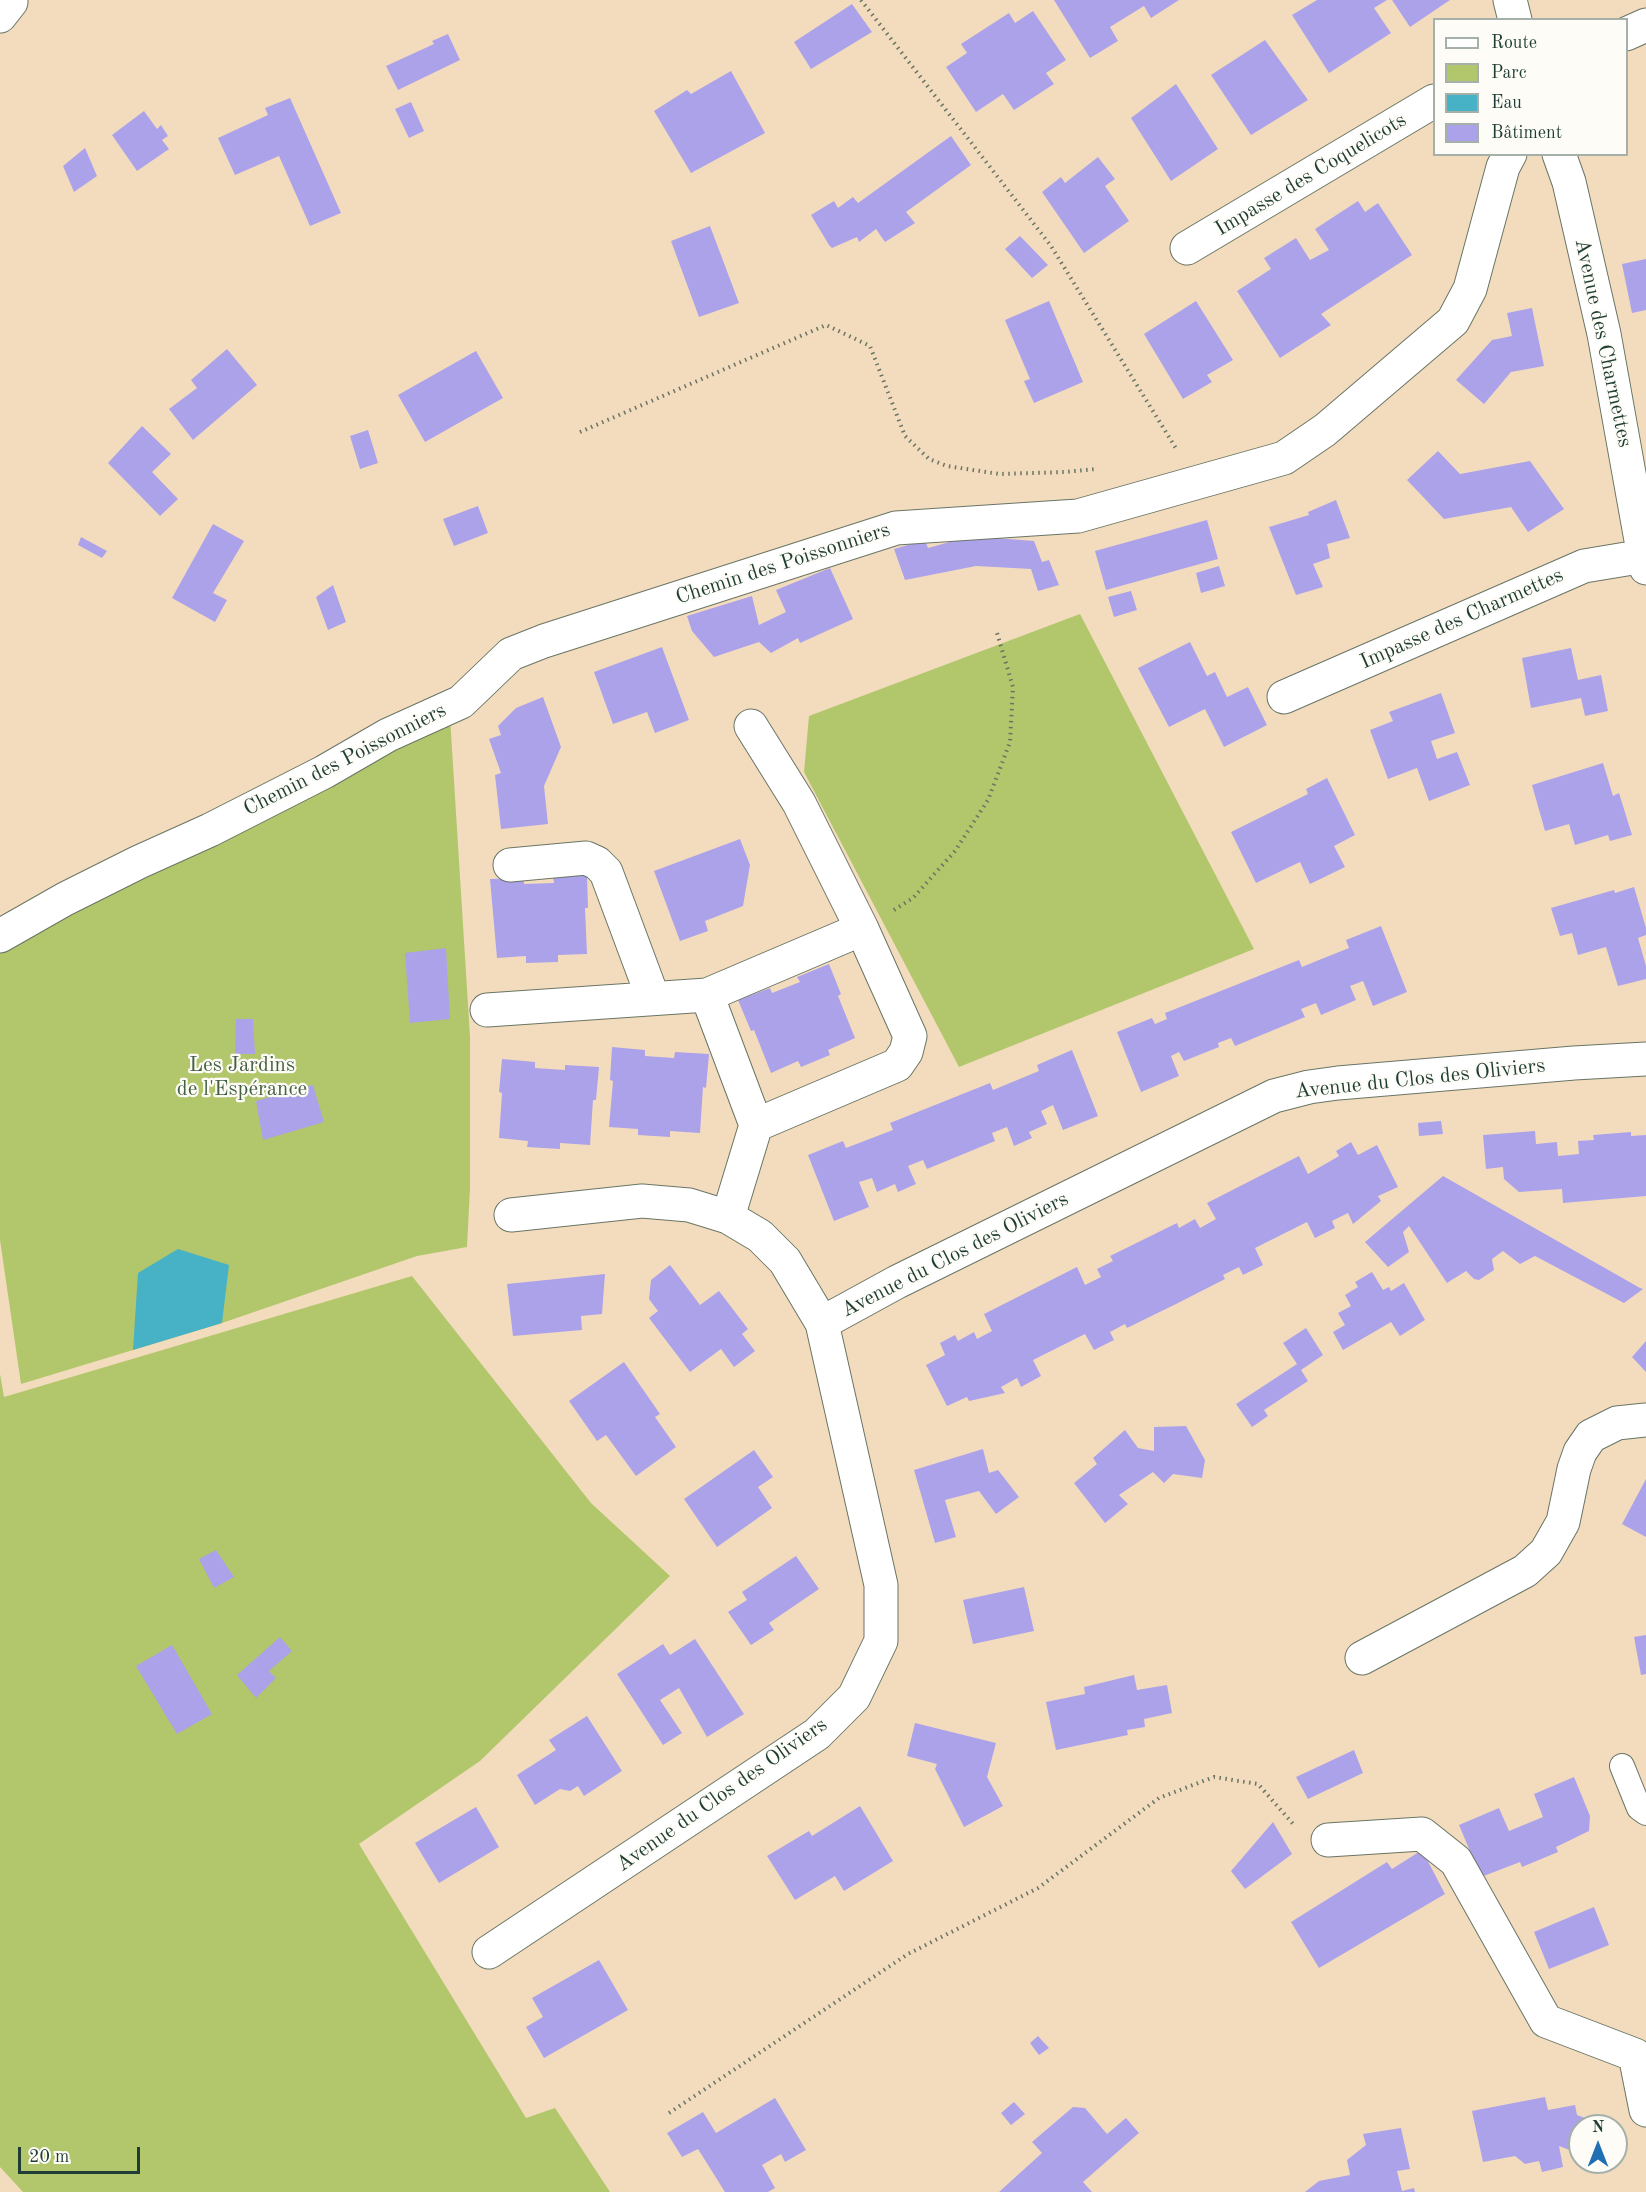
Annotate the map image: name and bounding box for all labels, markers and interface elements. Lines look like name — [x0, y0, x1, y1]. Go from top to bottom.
legend — [1433, 18, 1628, 156]
text: Route — [1491, 34, 1537, 52]
text: Parc — [1491, 64, 1527, 82]
text: Eau — [1491, 94, 1522, 112]
street label: Impasse des Coquelicots — [1211, 108, 1411, 242]
text: Bâtiment — [1491, 124, 1562, 142]
street label: Avenue des Charmettes — [1569, 236, 1637, 450]
street label: Chemin des Poissonniers — [673, 517, 893, 611]
street label: Impasse des Charmettes — [1356, 563, 1568, 675]
street label: Chemin des Poissonniers — [239, 698, 451, 822]
park label: Les Jardins de l'Espérance — [177, 1052, 307, 1102]
street label: Avenue du Clos des Oliviers — [1294, 1053, 1546, 1105]
street label: Avenue du Clos des Oliviers — [837, 1187, 1073, 1323]
street label: Avenue du Clos des Oliviers — [612, 1713, 832, 1877]
north arrow — [1568, 2114, 1628, 2174]
text: N — [1592, 2120, 1604, 2136]
scale bar — [21, 2135, 142, 2173]
text: 20 m — [29, 2148, 69, 2166]

